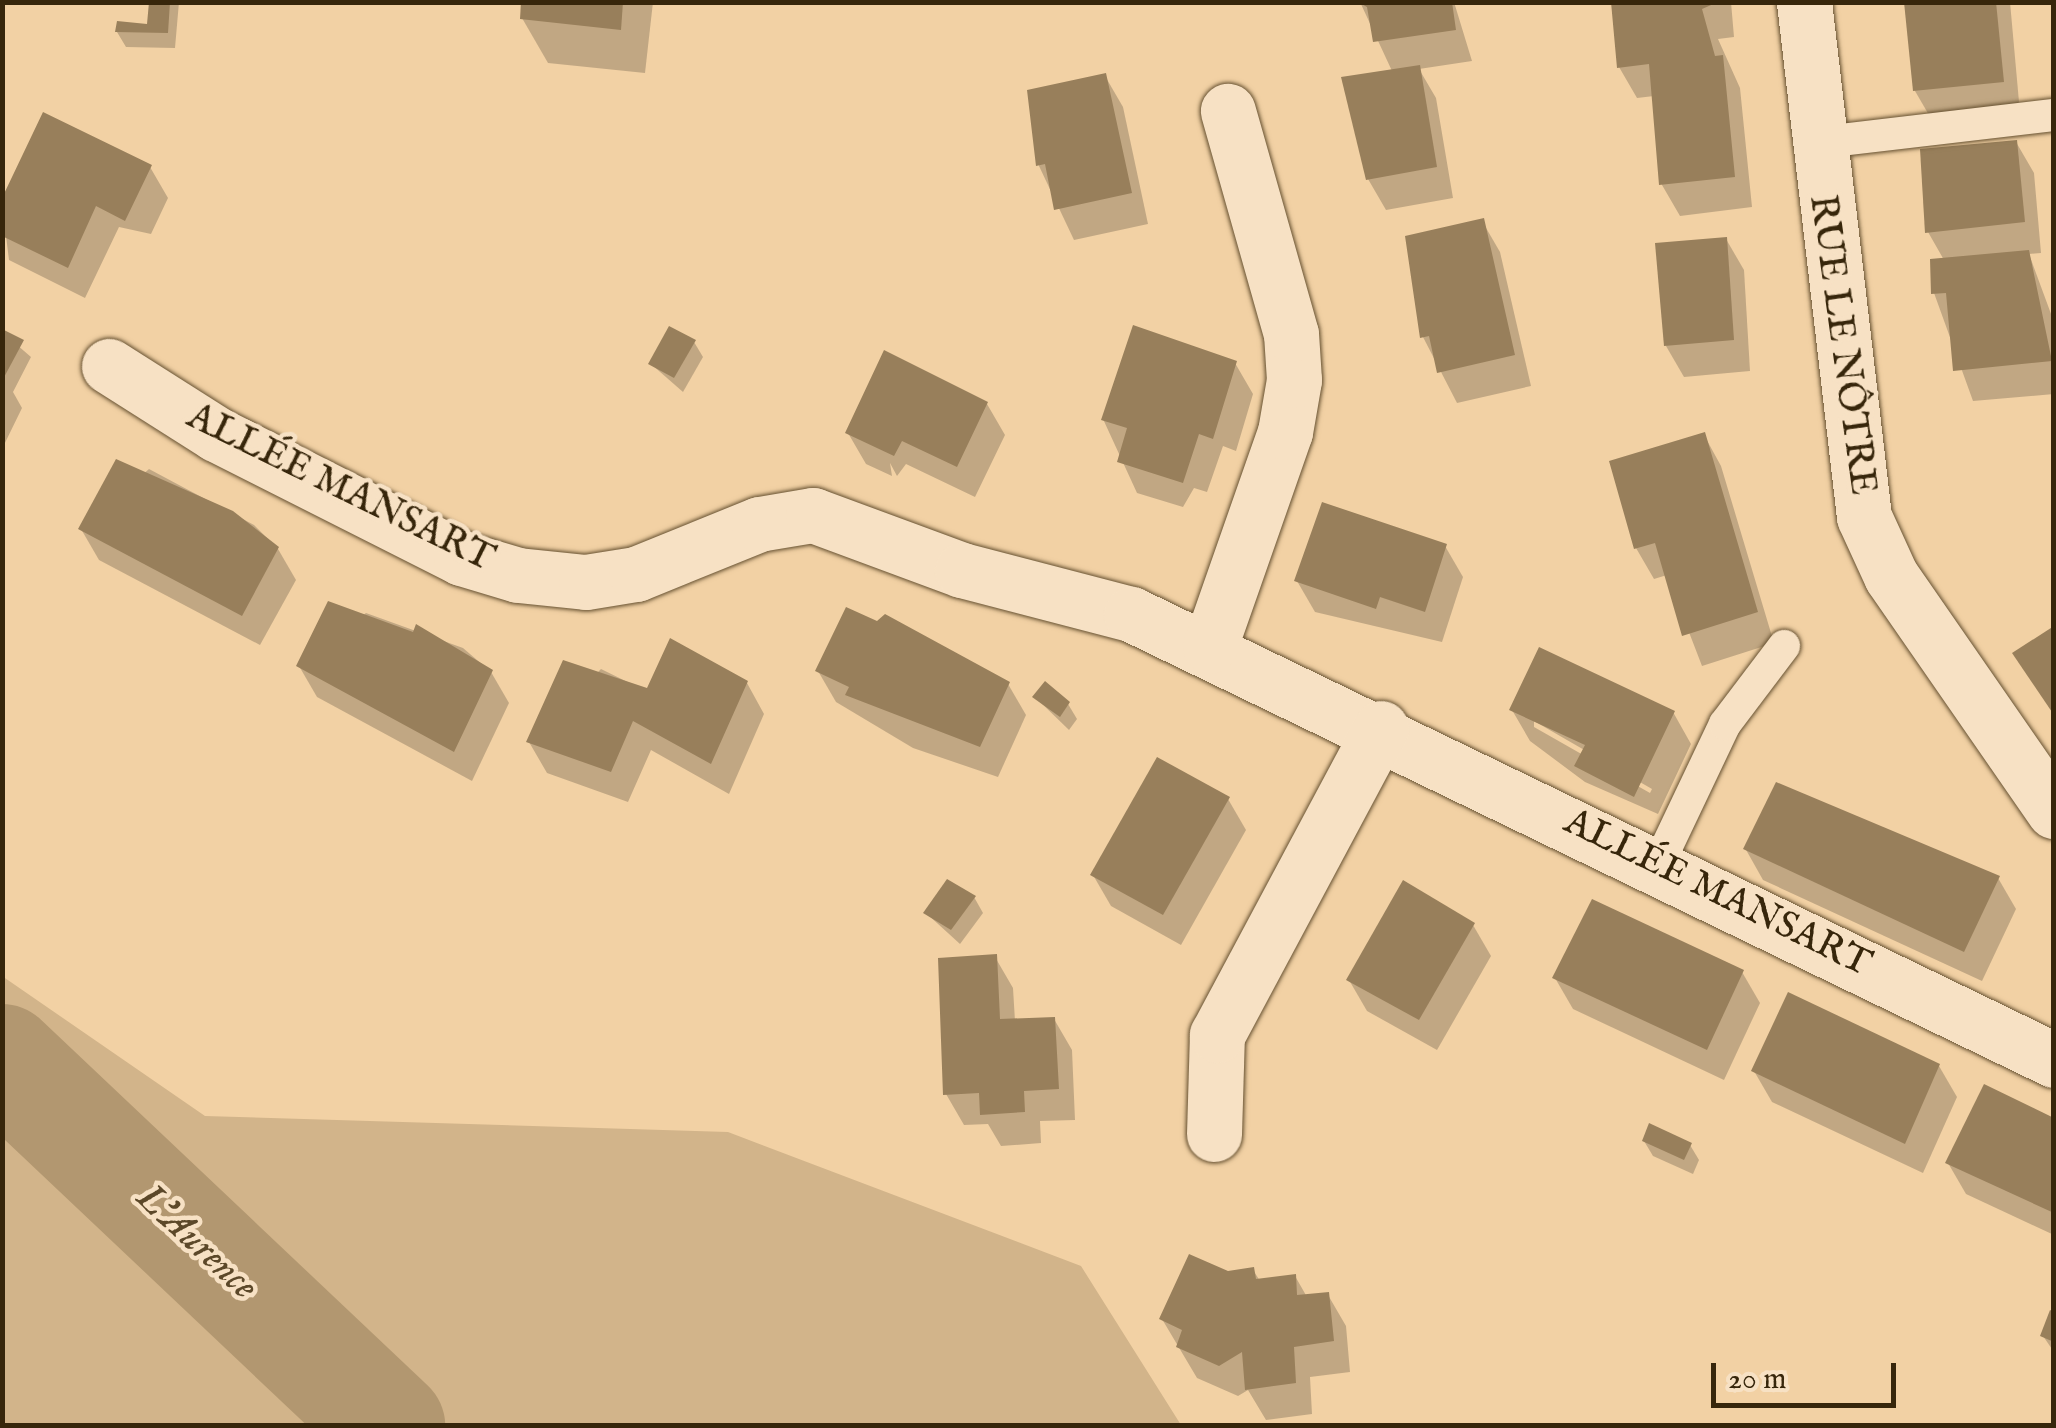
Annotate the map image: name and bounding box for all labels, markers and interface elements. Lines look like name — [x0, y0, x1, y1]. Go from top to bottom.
street label: RUE LE NÔTRE — [1797, 192, 1885, 498]
street label: ALLÉE MANSART — [179, 395, 501, 583]
street label: ALLÉE MANSART — [1556, 800, 1878, 988]
water label: L'Aurence — [125, 1175, 267, 1311]
scale bar — [1716, 1343, 1901, 1405]
text: 20 m — [1728, 1361, 1787, 1399]

